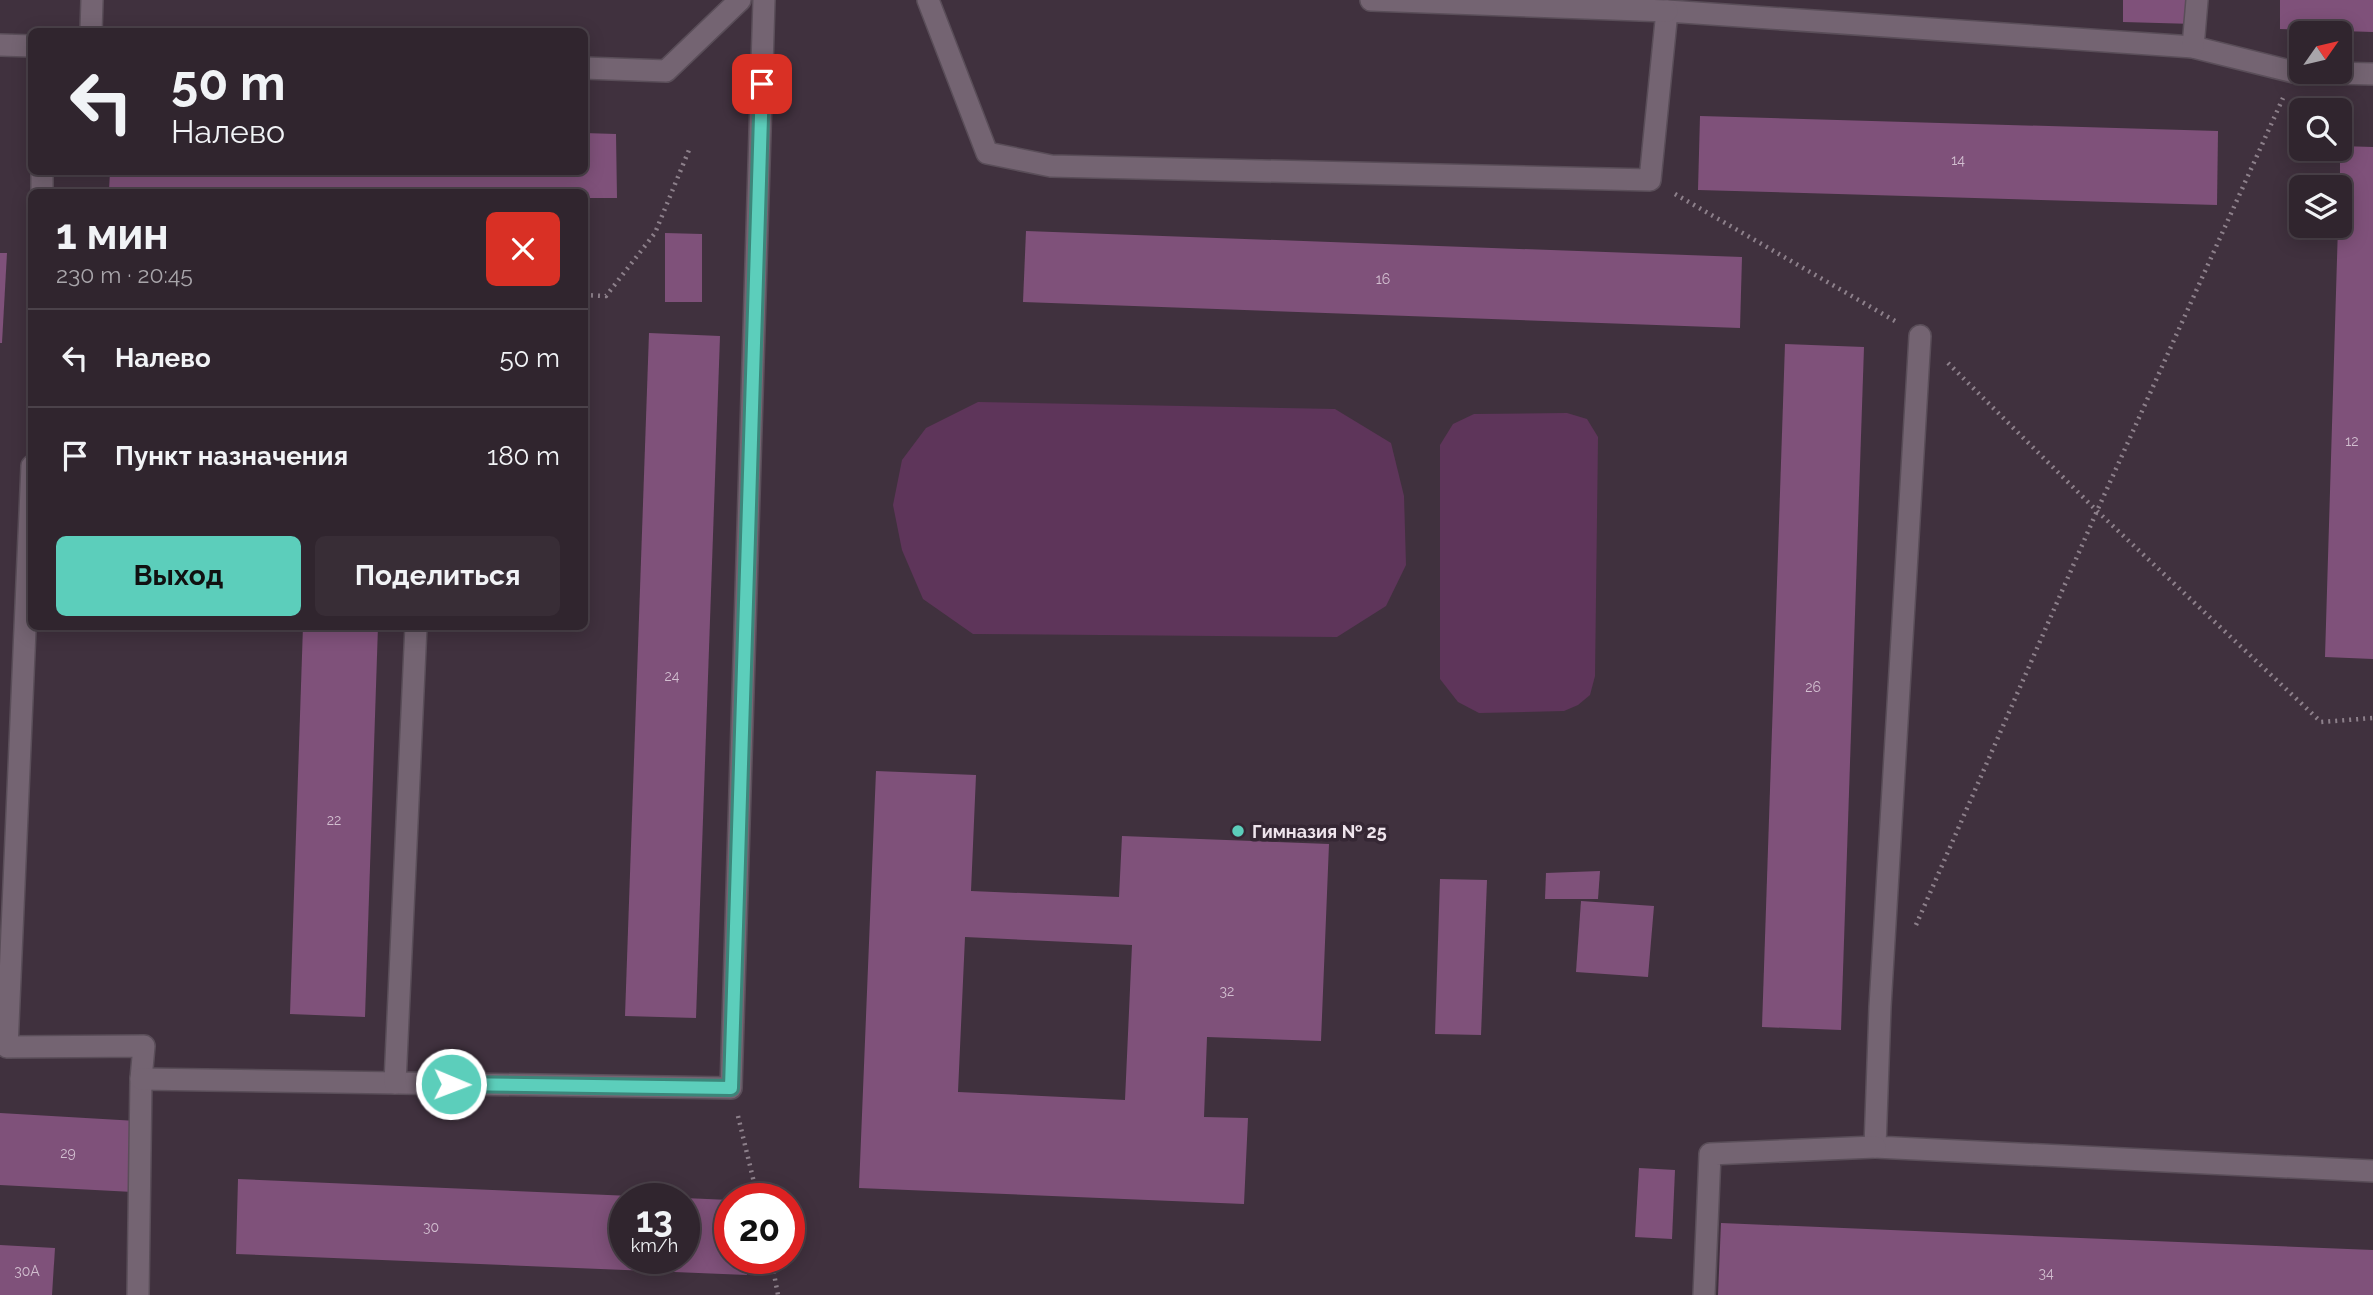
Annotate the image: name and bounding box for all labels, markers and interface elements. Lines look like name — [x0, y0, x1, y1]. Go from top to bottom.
north arrow — [2289, 21, 2352, 84]
map controls — [2289, 21, 2352, 238]
text: 50 m — [171, 54, 286, 111]
pin — [732, 54, 792, 114]
icon: left — [56, 56, 147, 147]
icon: arrive — [743, 65, 781, 103]
button: search — [2289, 98, 2352, 161]
text: Налево — [171, 113, 285, 150]
house number: 14 — [1951, 152, 1965, 168]
button: layers — [2289, 175, 2352, 238]
text: 1 мин — [56, 210, 169, 259]
button: close — [486, 212, 560, 286]
text: 230 m · 20:45 — [56, 261, 193, 288]
house number: 16 — [1376, 271, 1390, 287]
icon: left — [56, 339, 94, 377]
text: Налево — [115, 343, 211, 373]
text: 50 m — [499, 343, 560, 373]
house number: 12 — [2345, 433, 2359, 449]
icon: arrive — [56, 437, 94, 475]
text: Пункт назначения — [115, 441, 348, 471]
text: 180 m — [487, 441, 560, 471]
button: Выход — [56, 536, 301, 616]
button: Поделиться — [315, 536, 560, 616]
house number: 24 — [665, 668, 680, 684]
house number: 26 — [1805, 679, 1821, 695]
house number: 22 — [327, 812, 341, 828]
place label: Гимназия № 25 — [1252, 821, 1387, 842]
marker: Гимназия № 25 — [1230, 823, 1246, 839]
house number: 32 — [1220, 983, 1234, 999]
position arrow — [414, 1047, 488, 1121]
house number: 29 — [60, 1145, 76, 1161]
speed limit sign: 20 — [714, 1183, 805, 1274]
text: 13 — [636, 1199, 673, 1240]
house number: 30 — [423, 1219, 439, 1235]
text: km/h — [631, 1235, 678, 1256]
house number: 30А — [14, 1263, 40, 1279]
house number: 34 — [2038, 1265, 2054, 1281]

